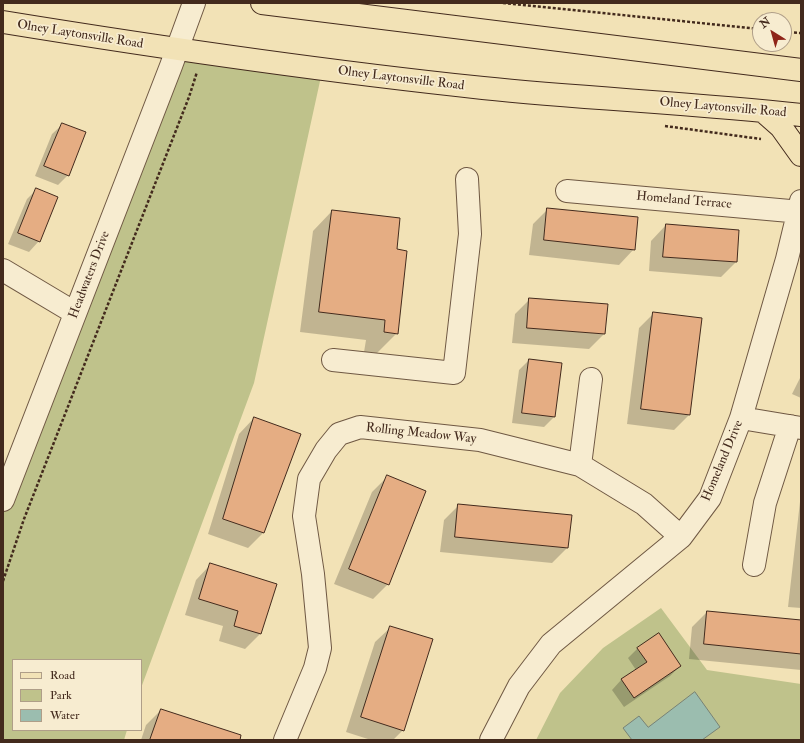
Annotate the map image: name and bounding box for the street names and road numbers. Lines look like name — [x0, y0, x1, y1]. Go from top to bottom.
street label: Olney Laytonsville Road — [16, 17, 144, 53]
street label: Olney Laytonsville Road — [337, 63, 465, 95]
street label: Olney Laytonsville Road — [659, 95, 787, 121]
street label: Homeland Terrace — [636, 189, 732, 213]
street label: Headwaters Drive — [66, 229, 114, 321]
street label: Homeland Drive — [699, 418, 747, 504]
street label: Rolling Meadow Way — [365, 420, 477, 448]

